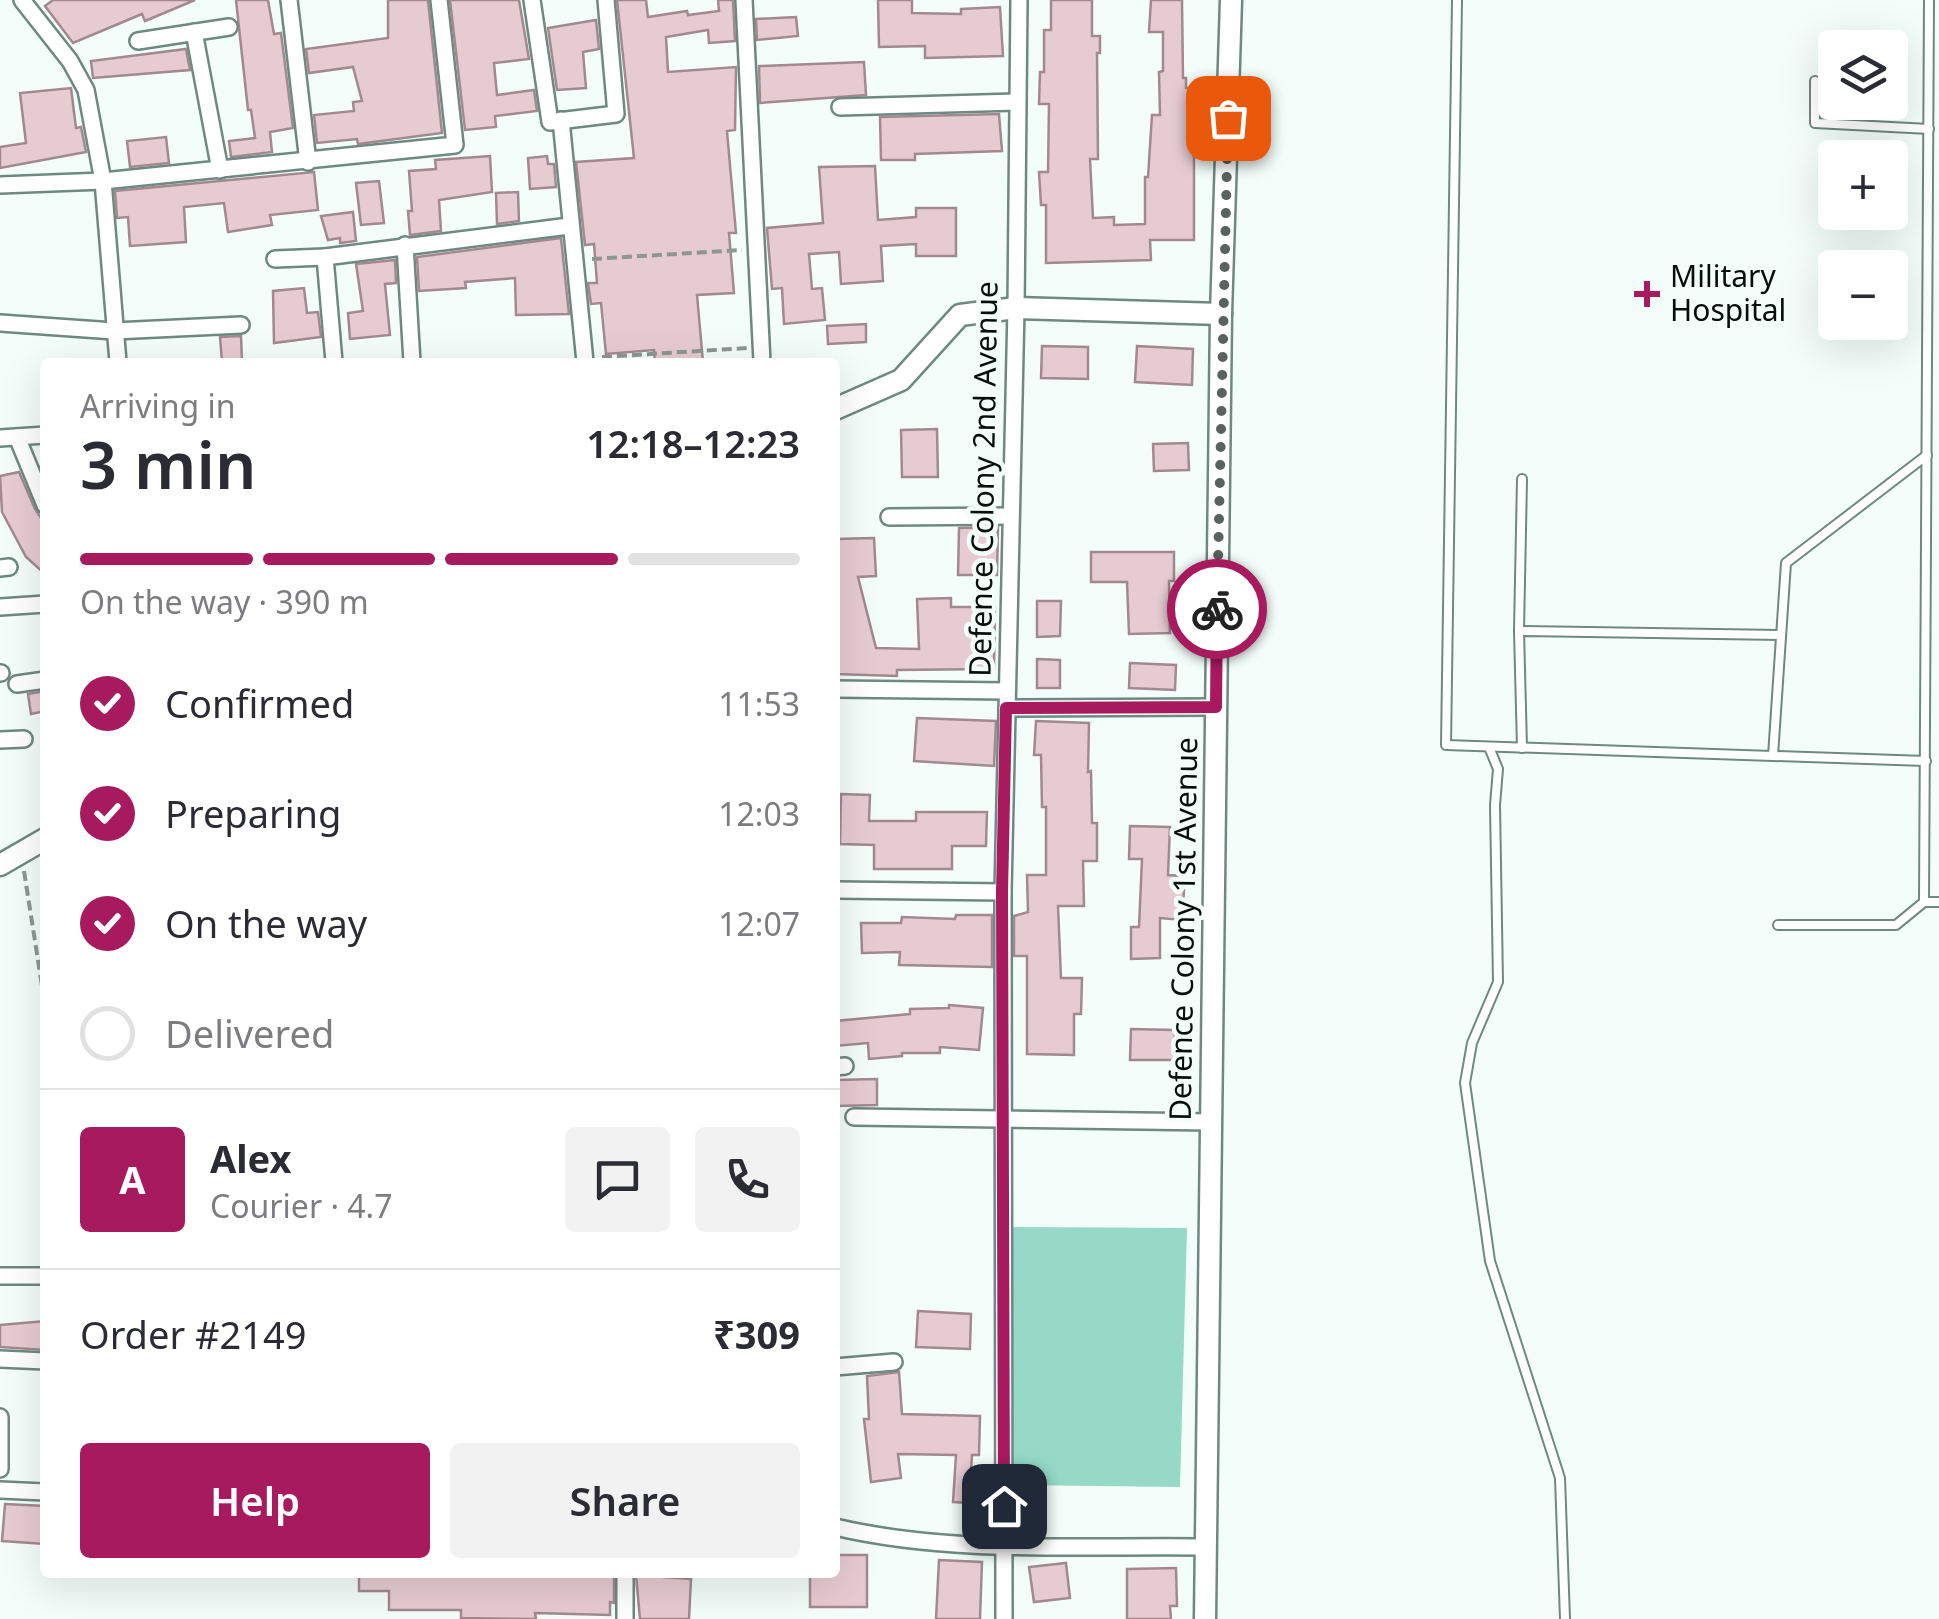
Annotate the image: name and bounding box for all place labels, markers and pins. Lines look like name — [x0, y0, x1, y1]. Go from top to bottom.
pin — [1186, 76, 1271, 161]
place label: Military Hospital — [1670, 255, 1786, 330]
marker: Military Hospital — [1634, 281, 1660, 307]
pin — [962, 1464, 1047, 1549]

